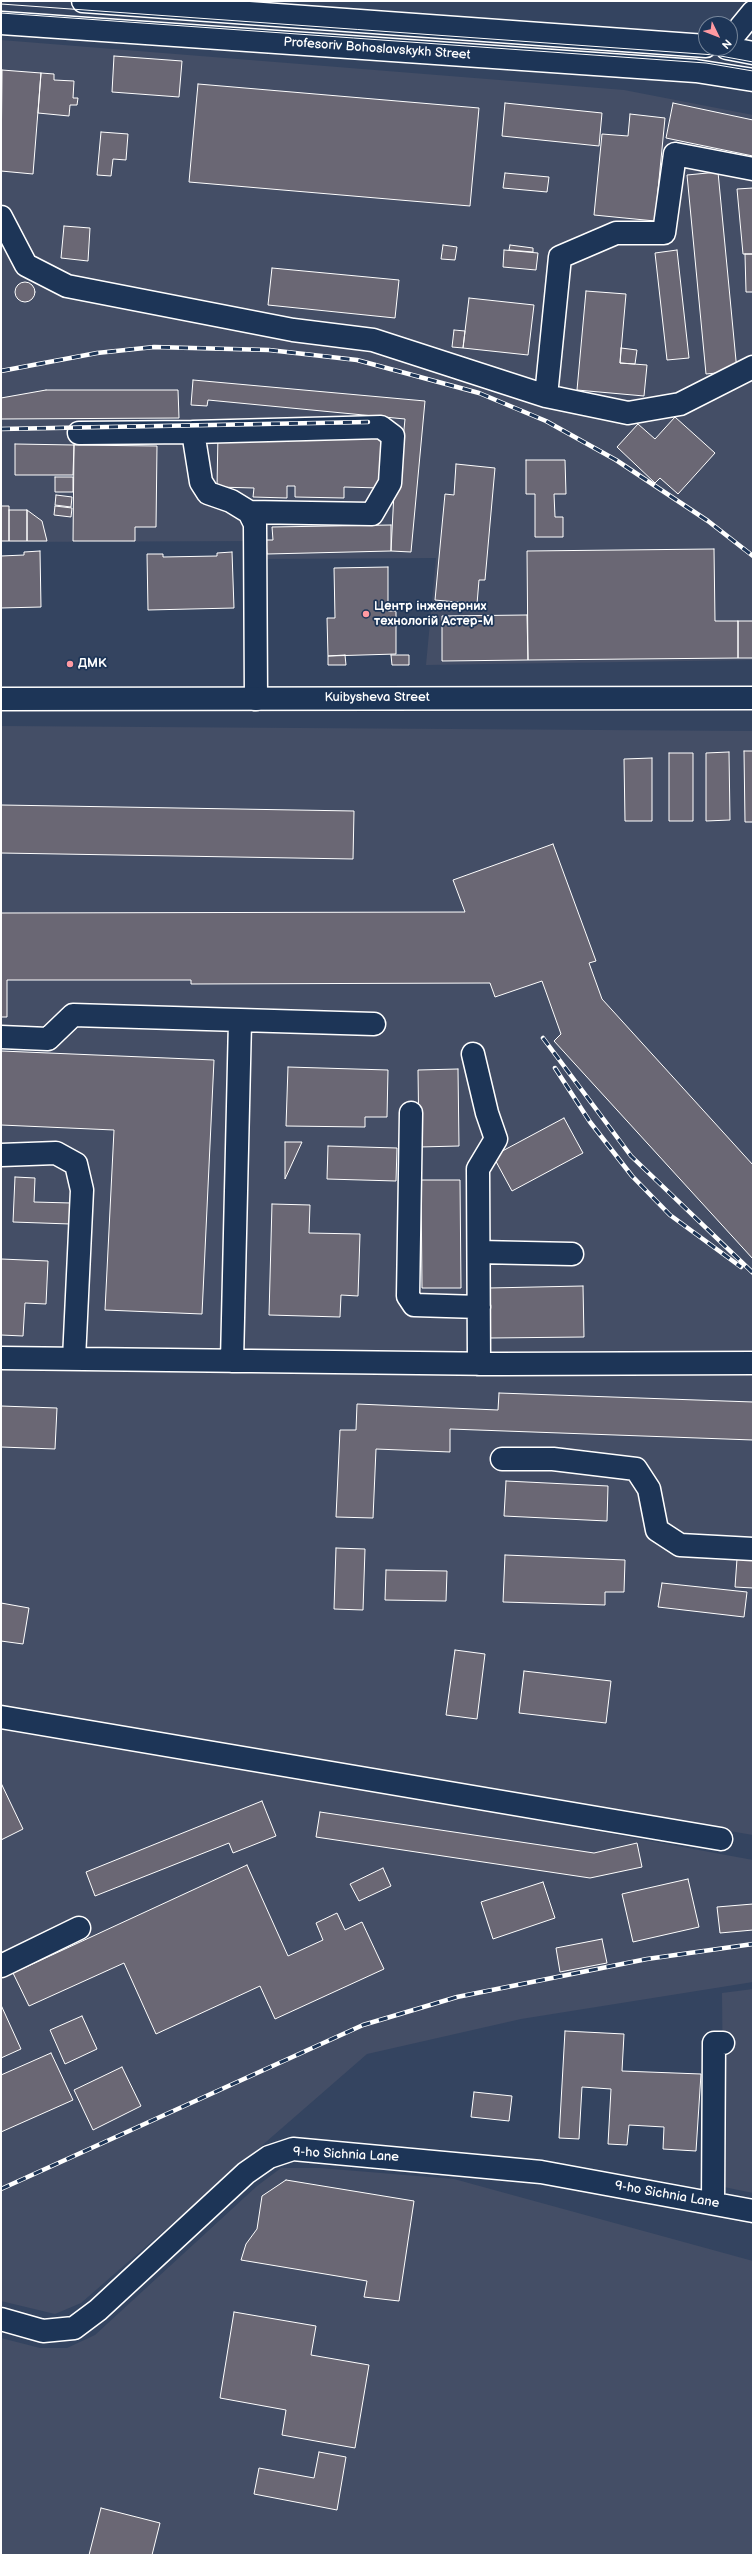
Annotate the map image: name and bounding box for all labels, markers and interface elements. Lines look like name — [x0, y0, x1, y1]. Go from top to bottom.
north arrow — [698, 16, 738, 56]
street label: Profesoriv Bohoslavskykh Street — [283, 35, 471, 63]
text: N — [719, 36, 734, 51]
place label: Центр інженерних технологій Астер-М — [374, 599, 494, 630]
marker: Центр інженерних технологій Астер-М — [361, 609, 371, 619]
place label: ДМК — [78, 656, 107, 672]
marker: ДМК — [65, 659, 75, 669]
street label: Kuibysheva Street — [324, 690, 430, 706]
street label: 9-ho Sichnia Lane — [293, 2144, 399, 2166]
street label: 9-ho Sichnia Lane — [613, 2178, 721, 2212]

